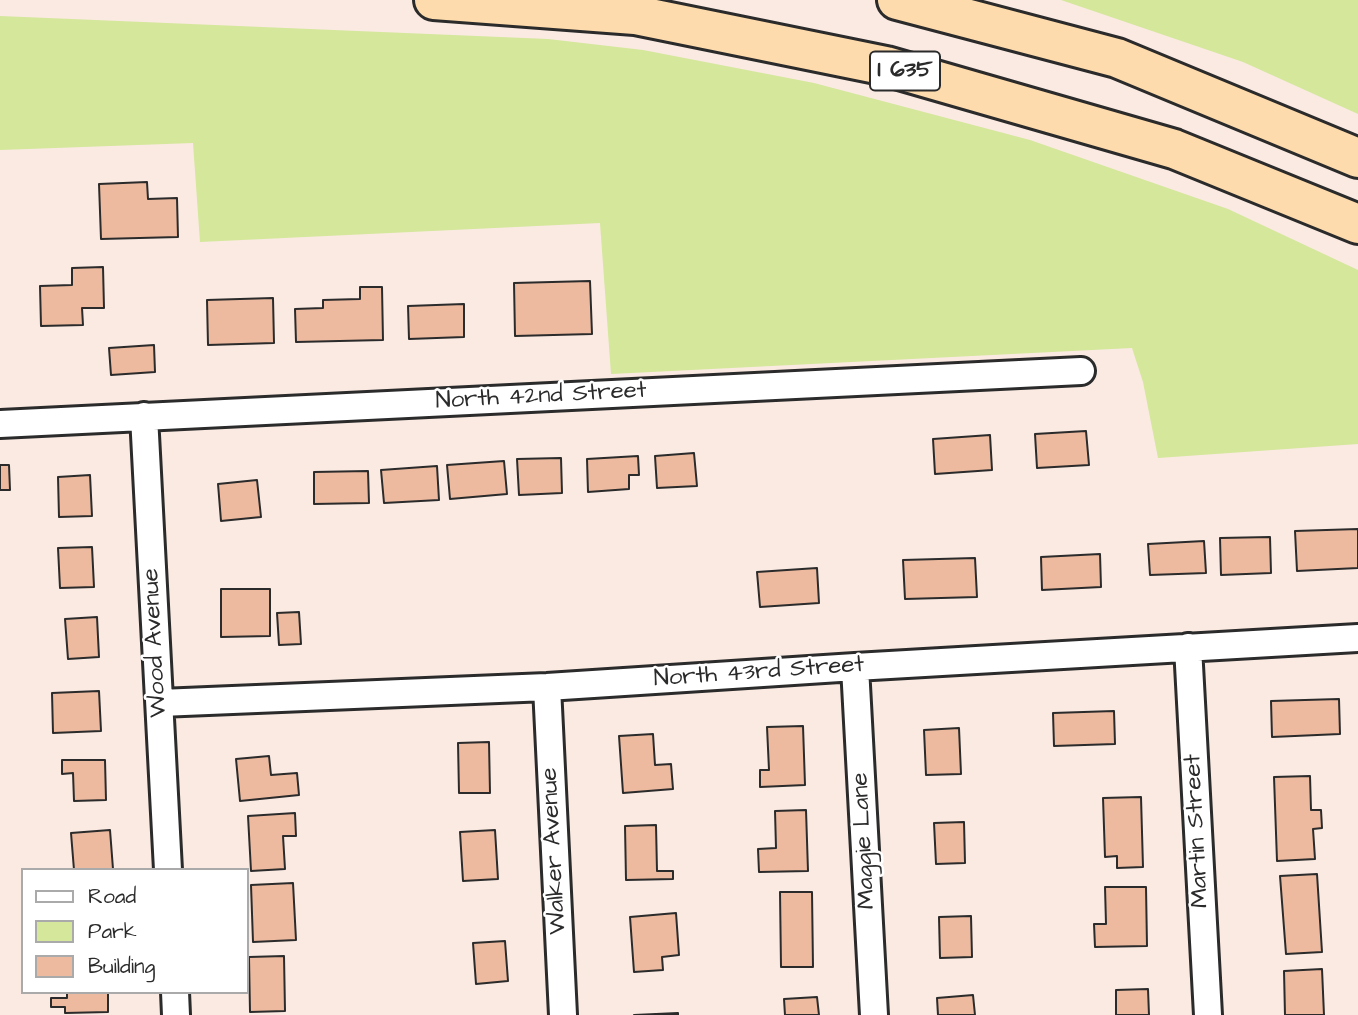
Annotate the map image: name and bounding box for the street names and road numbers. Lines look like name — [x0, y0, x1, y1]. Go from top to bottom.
road number: I 635 — [870, 52, 940, 90]
street label: North 42nd Street — [435, 377, 647, 417]
street label: Wood Avenue — [138, 568, 174, 718]
street label: North 43rd Street — [653, 651, 865, 695]
street label: Martin Street — [1180, 753, 1216, 909]
street label: Walker Avenue — [536, 767, 574, 935]
street label: Maggie Lane — [847, 772, 883, 910]

